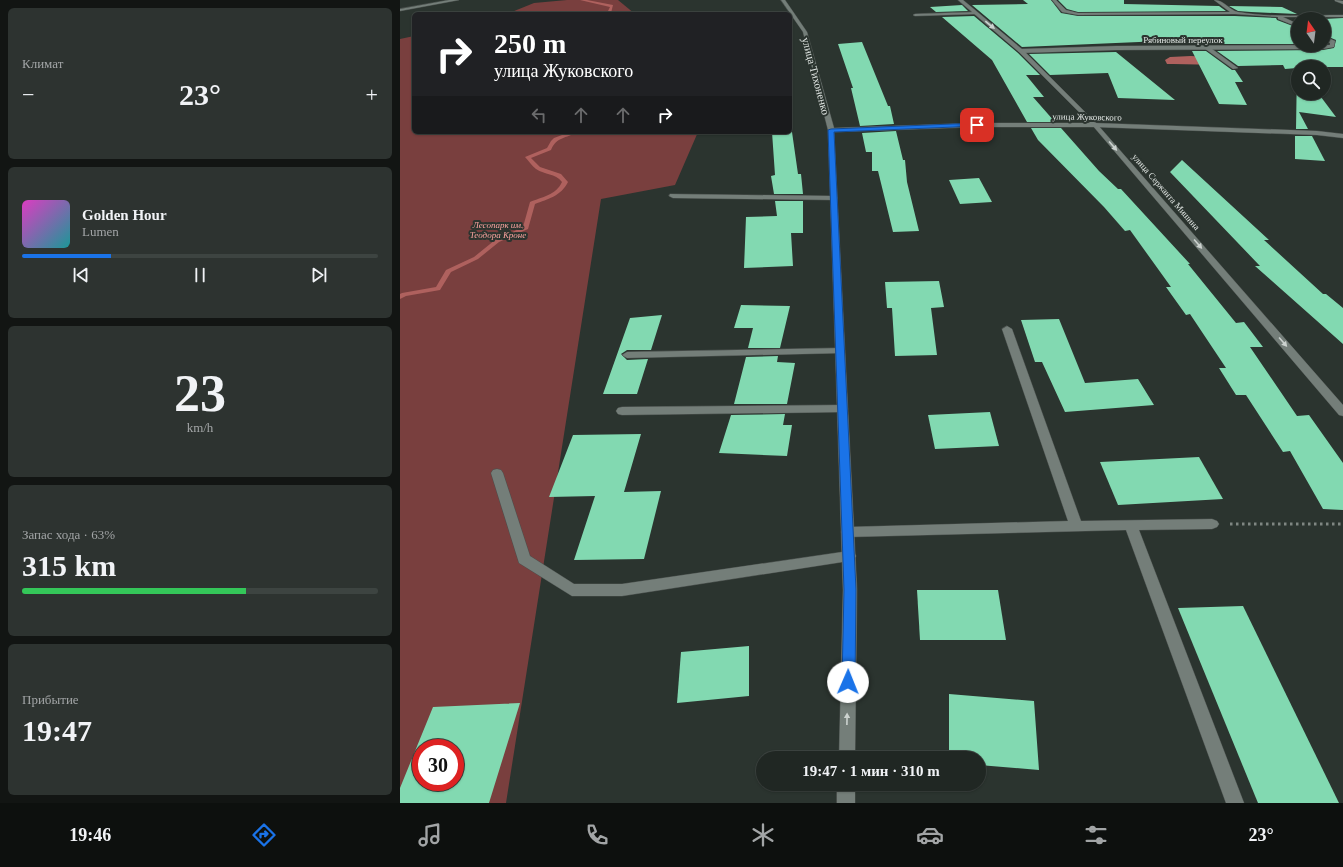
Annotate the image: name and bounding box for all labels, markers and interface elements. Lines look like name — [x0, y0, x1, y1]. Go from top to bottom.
north arrow — [1291, 12, 1331, 52]
map controls — [1291, 12, 1331, 100]
one-way arrow — [984, 21, 995, 30]
icon: right — [428, 28, 480, 80]
text: 250 m — [494, 28, 566, 59]
street label: Рябиновый переулок — [1143, 35, 1223, 45]
street label: улица Тихоненко — [800, 36, 832, 117]
text: Климат — [22, 56, 63, 71]
button: search — [1291, 60, 1331, 100]
text: улица Жуковского — [494, 61, 633, 81]
text: 23° — [179, 78, 221, 111]
text: − — [22, 82, 34, 107]
text: + — [366, 82, 378, 107]
icon: left — [528, 104, 550, 126]
icon: ahead — [570, 104, 592, 126]
icon: ahead — [612, 104, 634, 126]
icon: right — [654, 104, 676, 126]
pin — [960, 108, 994, 142]
street label: улица Жуковского — [1052, 111, 1122, 123]
icon: arrive — [966, 114, 988, 136]
one-way arrow — [1108, 140, 1117, 151]
street label: улица Сержанта Мишина — [1130, 152, 1202, 232]
text: Golden Hour — [82, 207, 167, 223]
park label: Лесопарк им. Теодора Кроне — [470, 220, 526, 240]
text: Lumen — [82, 224, 119, 239]
one-way arrow — [1193, 238, 1202, 249]
icon: previous — [70, 264, 92, 286]
icon: pause — [189, 264, 211, 286]
icon: next — [308, 264, 330, 286]
one-way arrow — [1278, 337, 1287, 347]
text: 23 — [174, 365, 226, 422]
text: km/h — [187, 420, 213, 435]
text: Запас хода · 63% — [22, 527, 115, 542]
text: 315 km — [22, 549, 116, 582]
position arrow — [827, 661, 869, 703]
text: Прибытие — [22, 692, 79, 707]
one-way arrow — [844, 713, 851, 725]
text: 19:47 — [22, 714, 92, 747]
speed limit sign: 30 — [412, 739, 464, 791]
text: 19:47 · 1 мин · 310 m — [802, 763, 940, 779]
icon: directions — [250, 821, 278, 849]
icon: music — [416, 821, 444, 849]
icon: phone — [583, 821, 611, 849]
icon: climate — [749, 821, 777, 849]
icon: car — [916, 821, 944, 849]
icon: filters — [1082, 821, 1110, 849]
text: 19:46 — [69, 825, 111, 845]
text: 23° — [1249, 825, 1274, 845]

